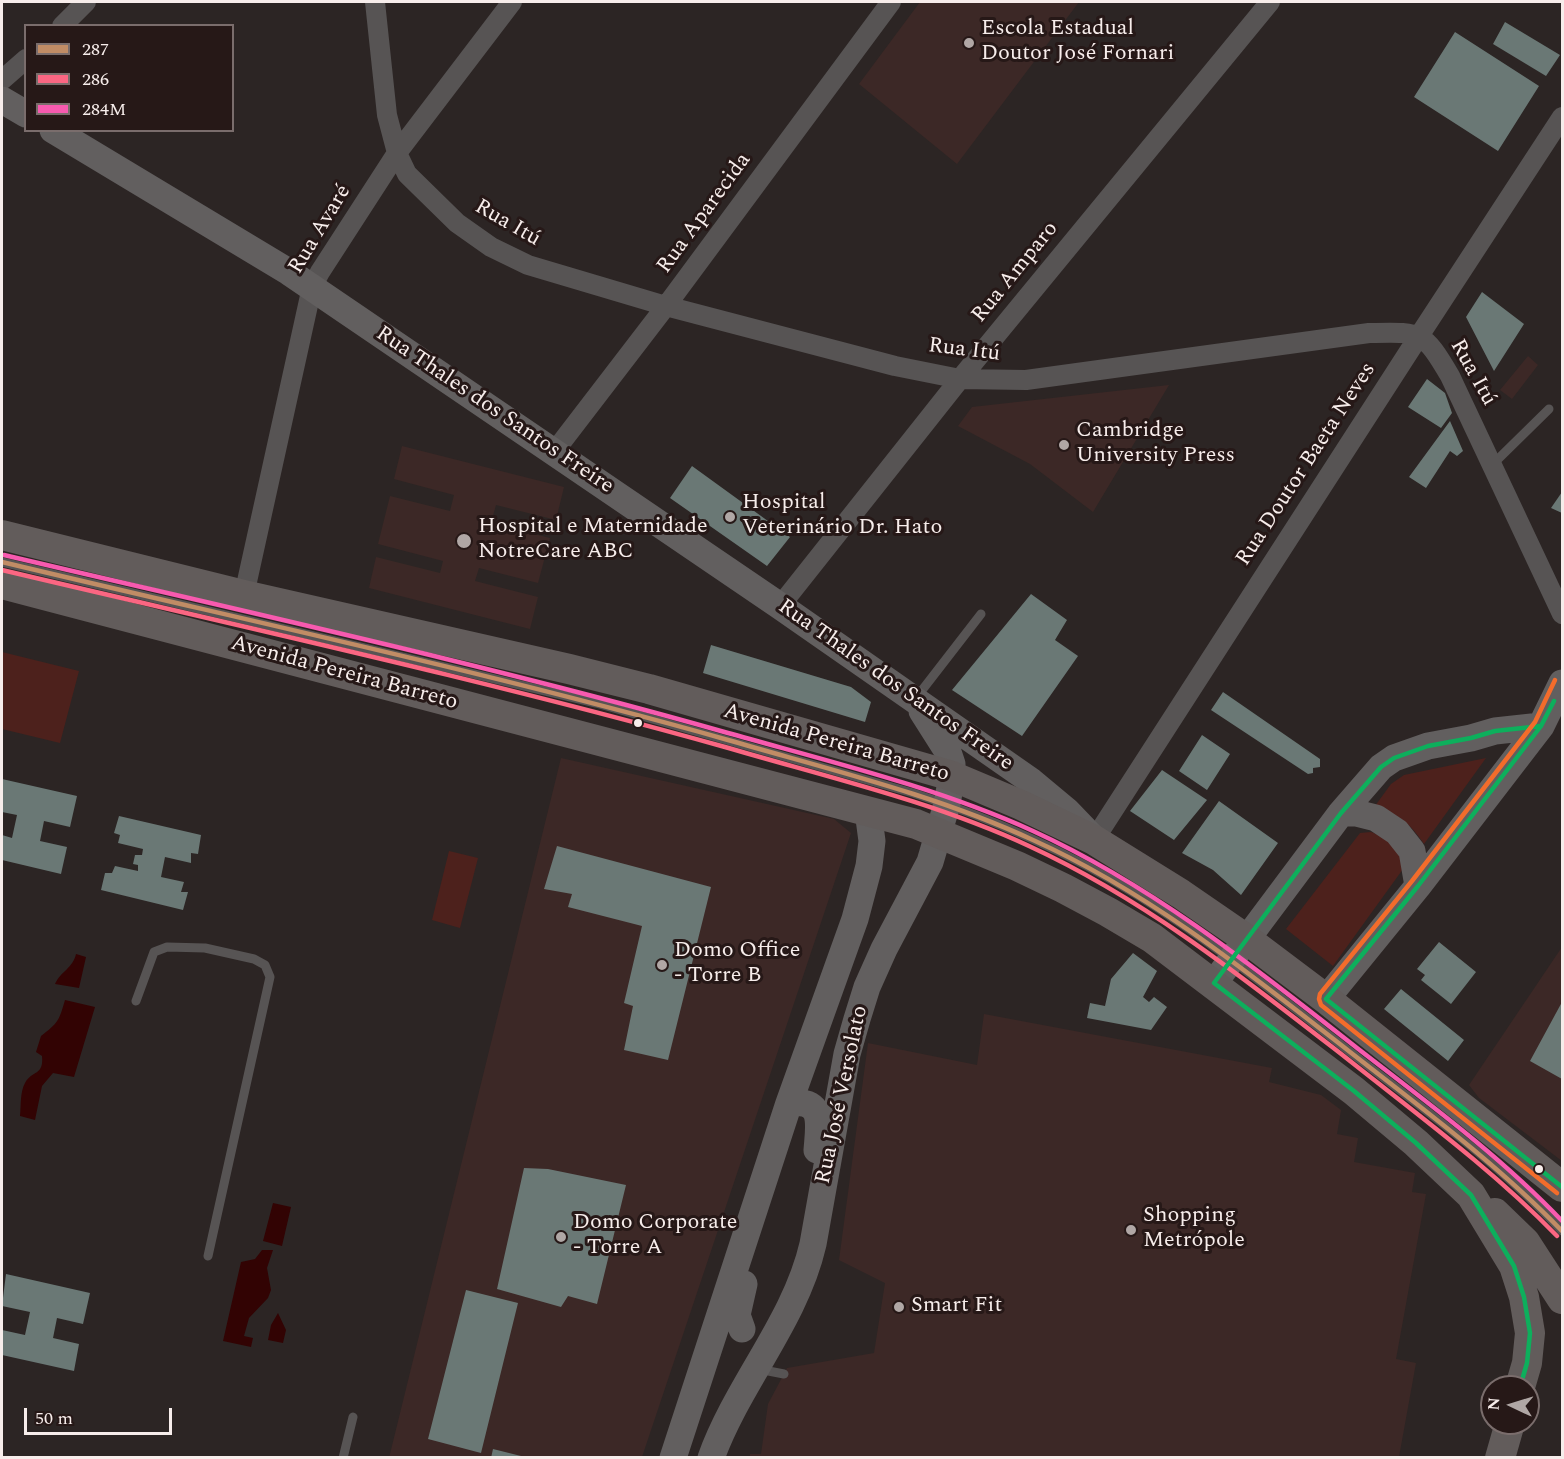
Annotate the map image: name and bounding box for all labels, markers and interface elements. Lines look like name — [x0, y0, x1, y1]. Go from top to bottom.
place label: Escola Estadual Doutor José Fornari — [981, 17, 1174, 68]
legend — [24, 24, 234, 132]
text: 287 — [82, 36, 109, 63]
marker: Escola Estadual Doutor José Fornari — [962, 36, 976, 50]
text: 286 — [82, 66, 109, 93]
text: 284M — [82, 96, 126, 123]
street label: Rua Aparecida — [652, 148, 758, 280]
street label: Rua Avaré — [284, 181, 358, 279]
street label: Rua Itú — [469, 195, 545, 253]
street label: Rua Amparo — [967, 217, 1065, 329]
street label: Rua Thales dos Santos Freire — [370, 321, 618, 501]
street label: Rua Itú — [927, 334, 1001, 368]
street label: Rua Itú — [1443, 335, 1501, 411]
street label: Rua Doutor Baeta Neves — [1231, 358, 1383, 572]
place label: Cambridge University Press — [1076, 419, 1235, 470]
marker: Cambridge University Press — [1057, 438, 1071, 452]
place label: Hospital Veterinário Dr. Hato — [742, 491, 942, 542]
marker: Hospital Veterinário Dr. Hato — [723, 510, 737, 524]
place label: Hospital e Maternidade NotreCare ABC — [478, 515, 708, 566]
marker: Hospital e Maternidade NotreCare ABC — [455, 532, 473, 550]
street label: Rua Thales dos Santos Freire — [772, 594, 1018, 778]
street label: Avenida Pereira Barreto — [228, 631, 460, 717]
street label: Avenida Pereira Barreto — [720, 699, 952, 789]
unlabelled marker — [632, 717, 644, 729]
place label: Domo Office - Torre B — [674, 939, 800, 990]
marker: Domo Office - Torre B — [655, 958, 669, 972]
street label: Rua José Versolato — [811, 1003, 875, 1187]
unlabelled marker — [1533, 1163, 1545, 1175]
place label: Shopping Metrópole — [1143, 1204, 1245, 1256]
place label: Domo Corporate - Torre A — [573, 1211, 737, 1262]
marker: Shopping Metrópole — [1124, 1223, 1138, 1237]
marker: Domo Corporate - Torre A — [554, 1230, 568, 1244]
place label: Smart Fit — [911, 1294, 1002, 1320]
marker: Smart Fit — [892, 1300, 906, 1314]
north arrow — [1480, 1375, 1540, 1435]
scale bar — [27, 1396, 176, 1434]
text: N — [1482, 1397, 1506, 1411]
text: 50 m — [35, 1405, 73, 1432]

